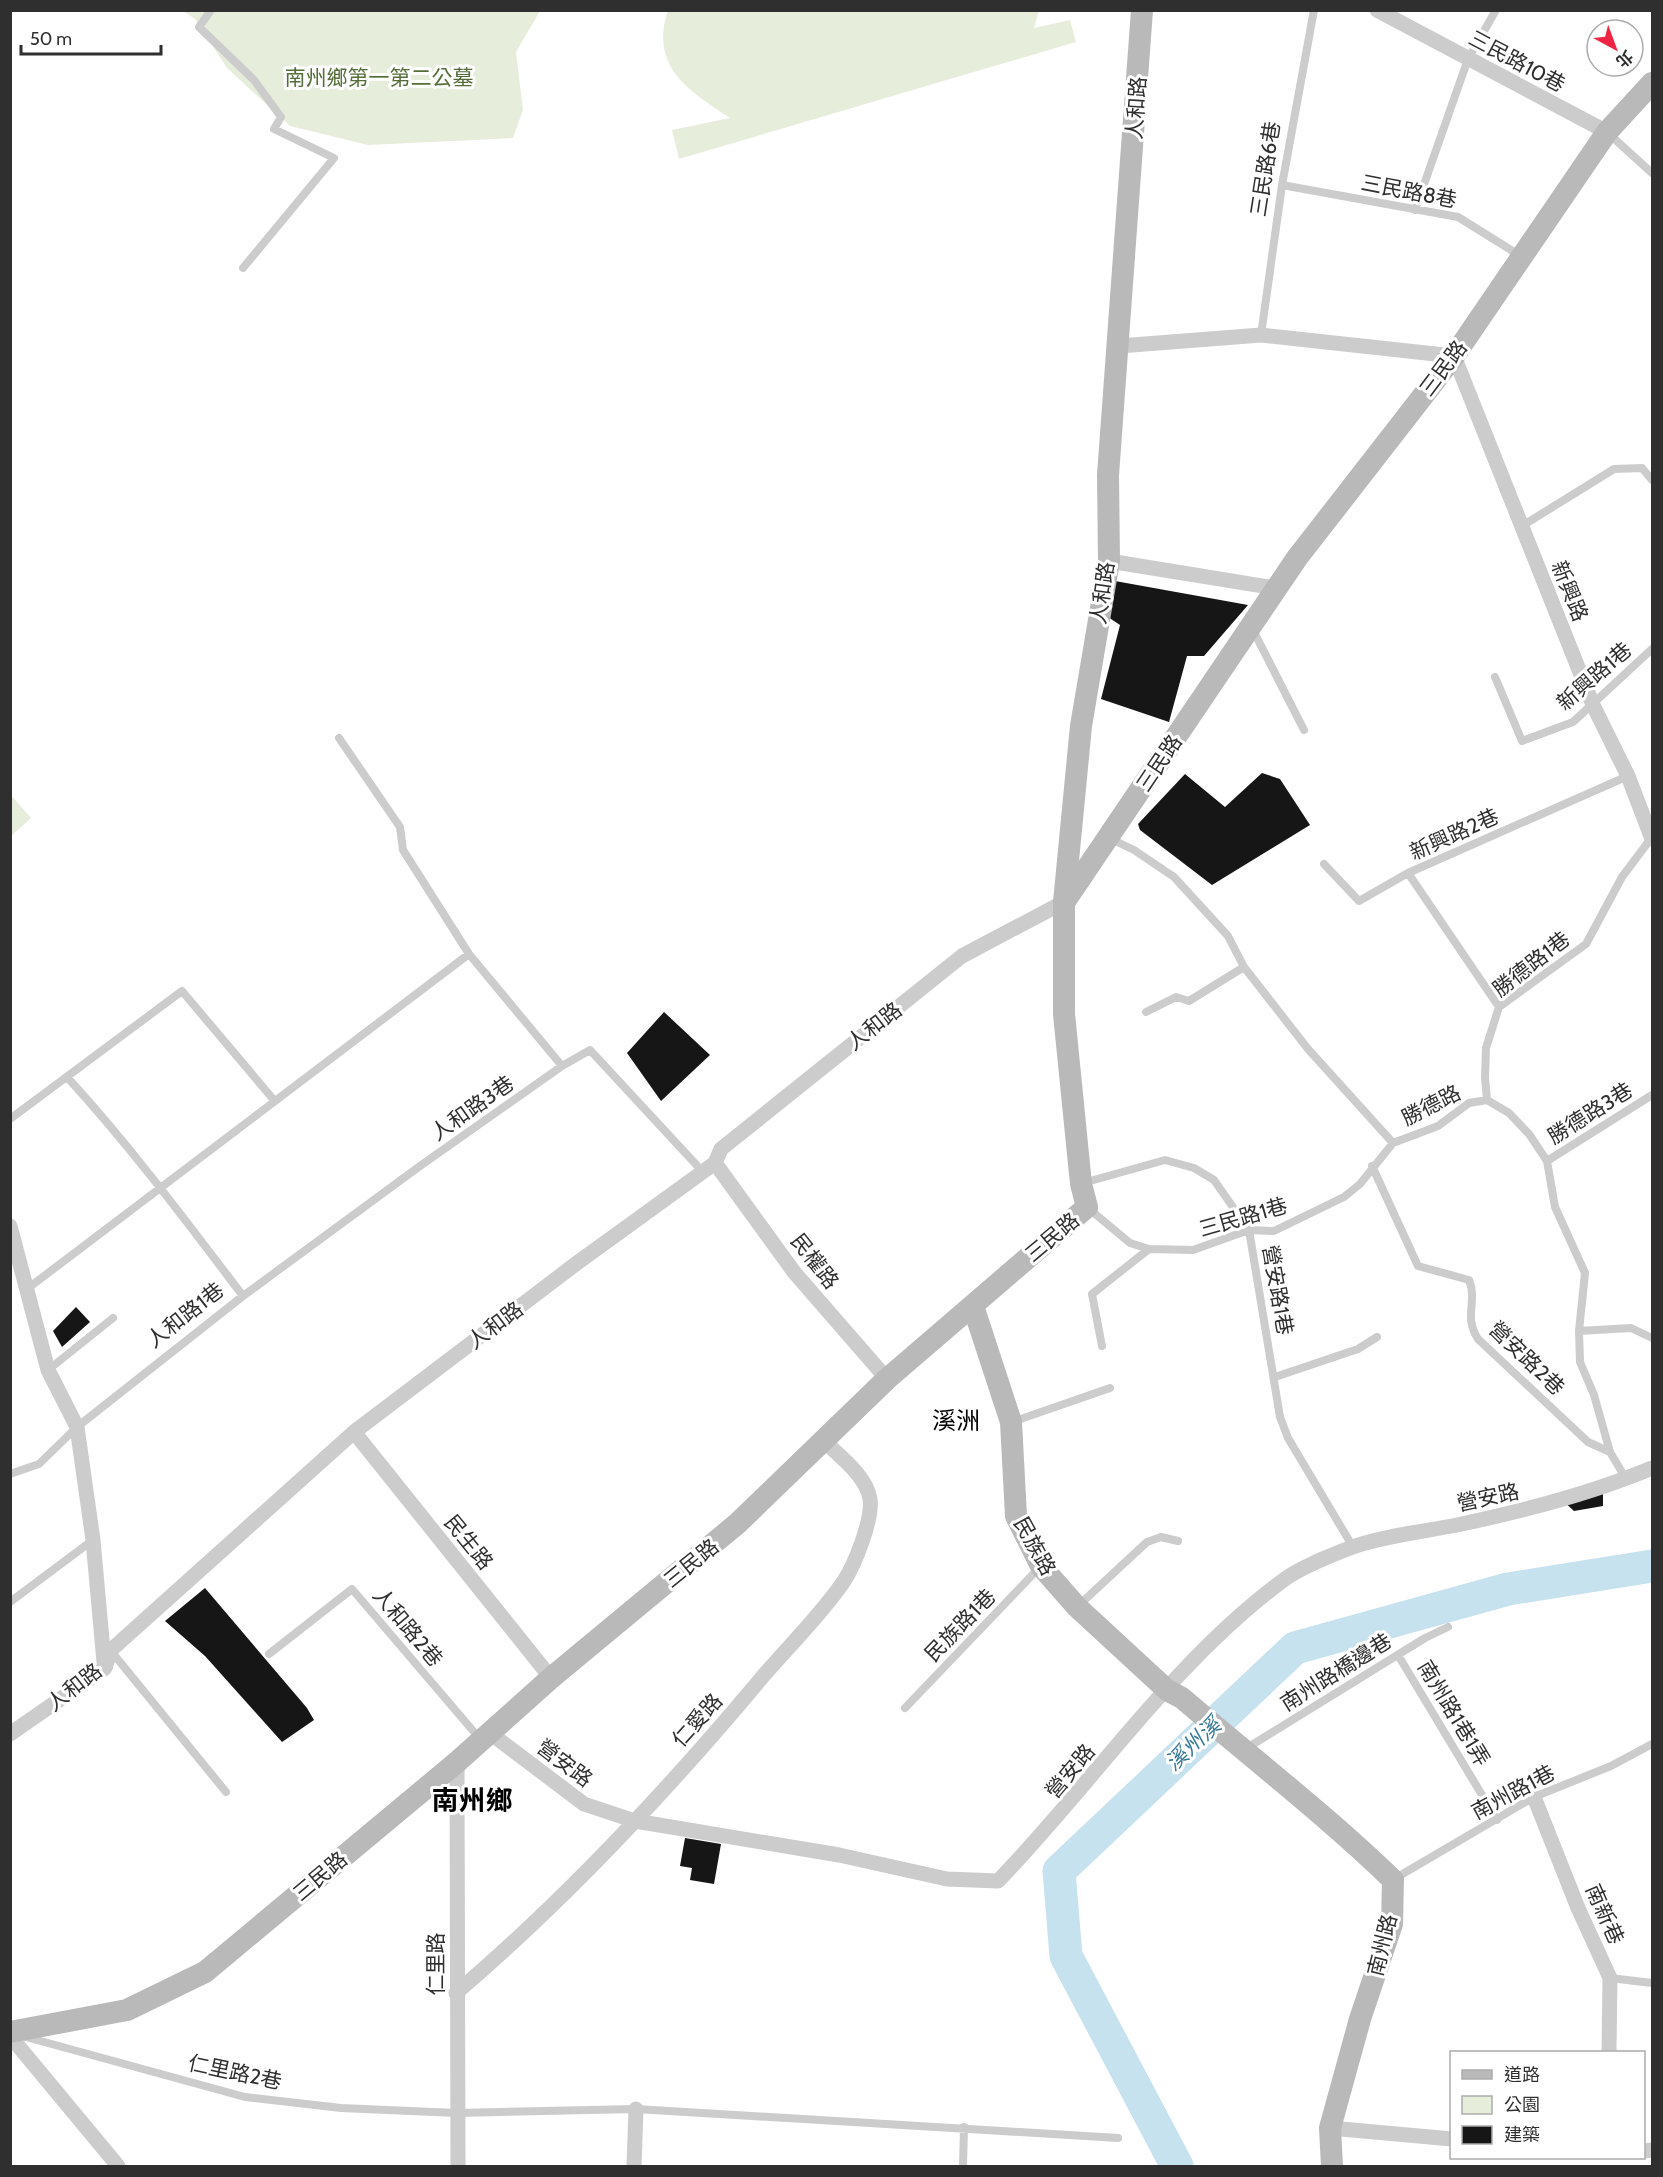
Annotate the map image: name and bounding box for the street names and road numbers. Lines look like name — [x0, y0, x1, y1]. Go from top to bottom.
street label: 三民路10巷 — [1465, 25, 1569, 97]
street label: 人和路 — [1121, 76, 1151, 140]
street label: 三民路6巷 — [1245, 120, 1285, 218]
street label: 三民路8巷 — [1359, 170, 1459, 212]
street label: 三民路 — [1414, 335, 1472, 401]
street label: 新興路 — [1547, 557, 1593, 625]
street label: 人和路 — [1085, 560, 1119, 626]
street label: 新興路1巷 — [1552, 637, 1636, 715]
street label: 三民路 — [1131, 730, 1187, 796]
street label: 新興路2巷 — [1406, 803, 1502, 865]
street label: 勝德路1巷 — [1488, 926, 1574, 1002]
street label: 人和路 — [841, 997, 907, 1055]
street label: 人和路3巷 — [426, 1070, 518, 1146]
street label: 勝德路3巷 — [1543, 1077, 1637, 1149]
street label: 勝德路 — [1397, 1080, 1465, 1130]
street label: 三民路1巷 — [1196, 1192, 1290, 1242]
street label: 三民路 — [1020, 1207, 1084, 1267]
street label: 民權路 — [786, 1228, 844, 1294]
street label: 營安路1巷 — [1258, 1243, 1298, 1337]
street label: 人和路1巷 — [142, 1277, 228, 1353]
street label: 人和路 — [462, 1296, 528, 1354]
street label: 營安路2巷 — [1484, 1316, 1570, 1400]
street label: 營安路 — [1455, 1478, 1521, 1516]
street label: 民生路 — [439, 1510, 499, 1574]
street label: 民族路 — [1009, 1512, 1061, 1580]
street label: 三民路 — [659, 1533, 723, 1593]
street label: 人和路2巷 — [368, 1583, 448, 1671]
street label: 民族路1巷 — [919, 1584, 1001, 1666]
street label: 南州路橋邊巷 — [1276, 1628, 1396, 1716]
street label: 南州路1巷1弄 — [1413, 1656, 1495, 1770]
street label: 人和路 — [41, 1658, 107, 1716]
street label: 仁愛路 — [667, 1688, 727, 1752]
street label: 營安路 — [532, 1734, 598, 1792]
street label: 營安路 — [1040, 1739, 1100, 1803]
street label: 南州路1巷 — [1467, 1760, 1559, 1824]
street label: 三民路 — [288, 1846, 352, 1906]
street label: 南新巷 — [1581, 1880, 1629, 1948]
street label: 南州路 — [1362, 1911, 1402, 1979]
street label: 仁里路 — [423, 1933, 448, 1996]
street label: 仁里路2巷 — [186, 2050, 284, 2094]

